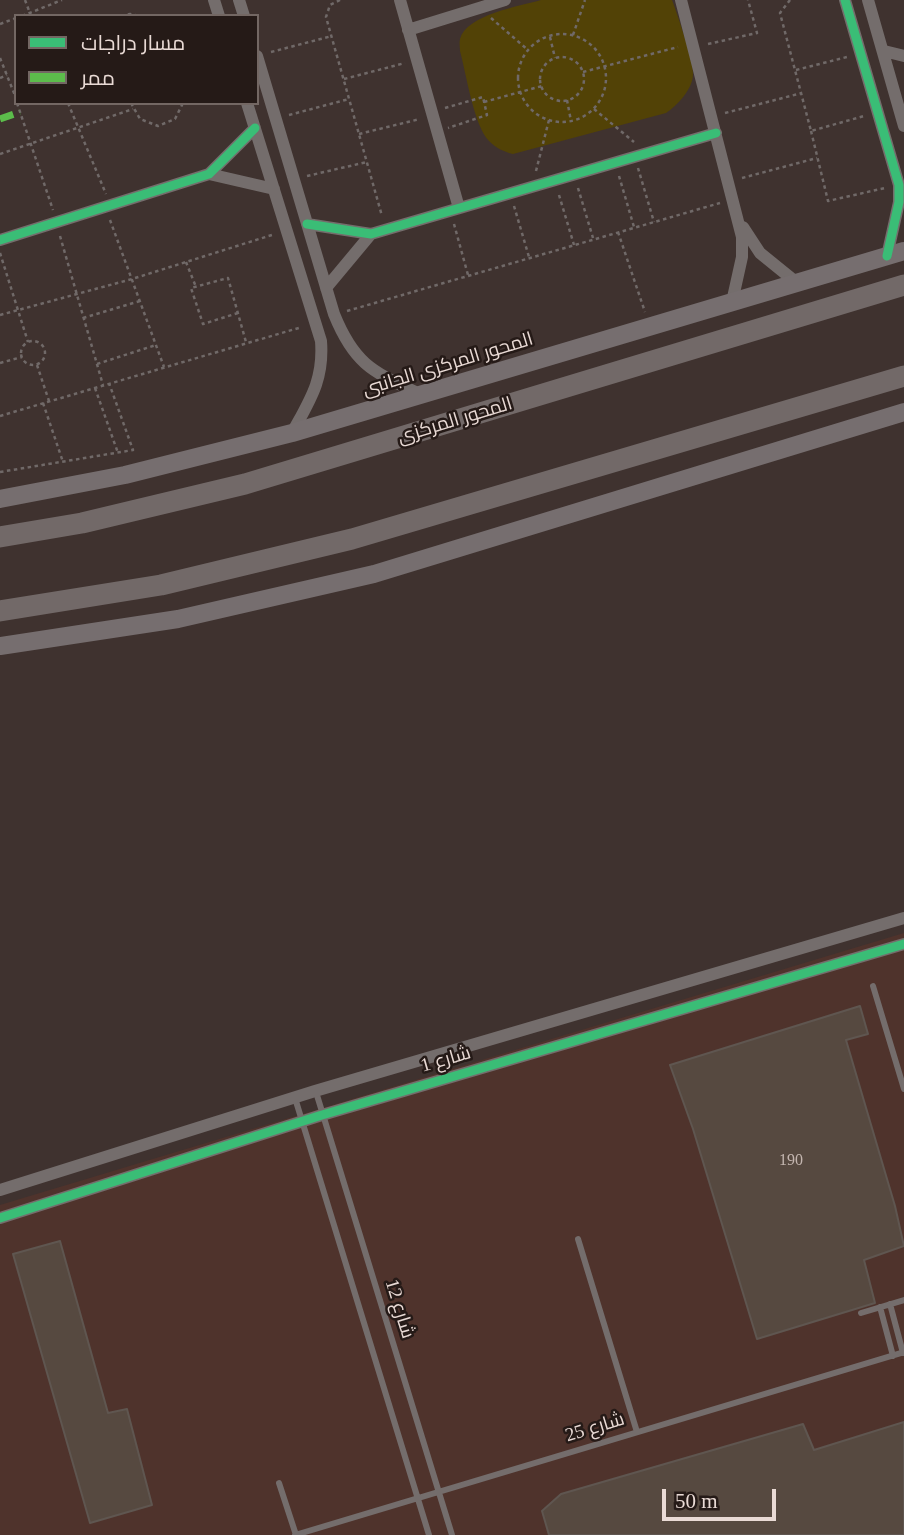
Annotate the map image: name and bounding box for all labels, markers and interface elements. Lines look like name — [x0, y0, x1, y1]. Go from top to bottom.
legend — [14, 14, 259, 105]
text: مسار دراجات — [81, 31, 185, 55]
text: ممر — [81, 66, 115, 90]
street label: المحور المركزى الجانبى — [360, 328, 536, 402]
street label: المحور المركزى — [395, 393, 515, 449]
street label: شارع 1 — [418, 1042, 474, 1078]
house number: 190 — [779, 1151, 803, 1171]
street label: شارع 12 — [379, 1277, 419, 1341]
street label: شارع 25 — [563, 1408, 627, 1448]
scale bar — [666, 1476, 780, 1520]
text: 50 m — [675, 1489, 718, 1513]

